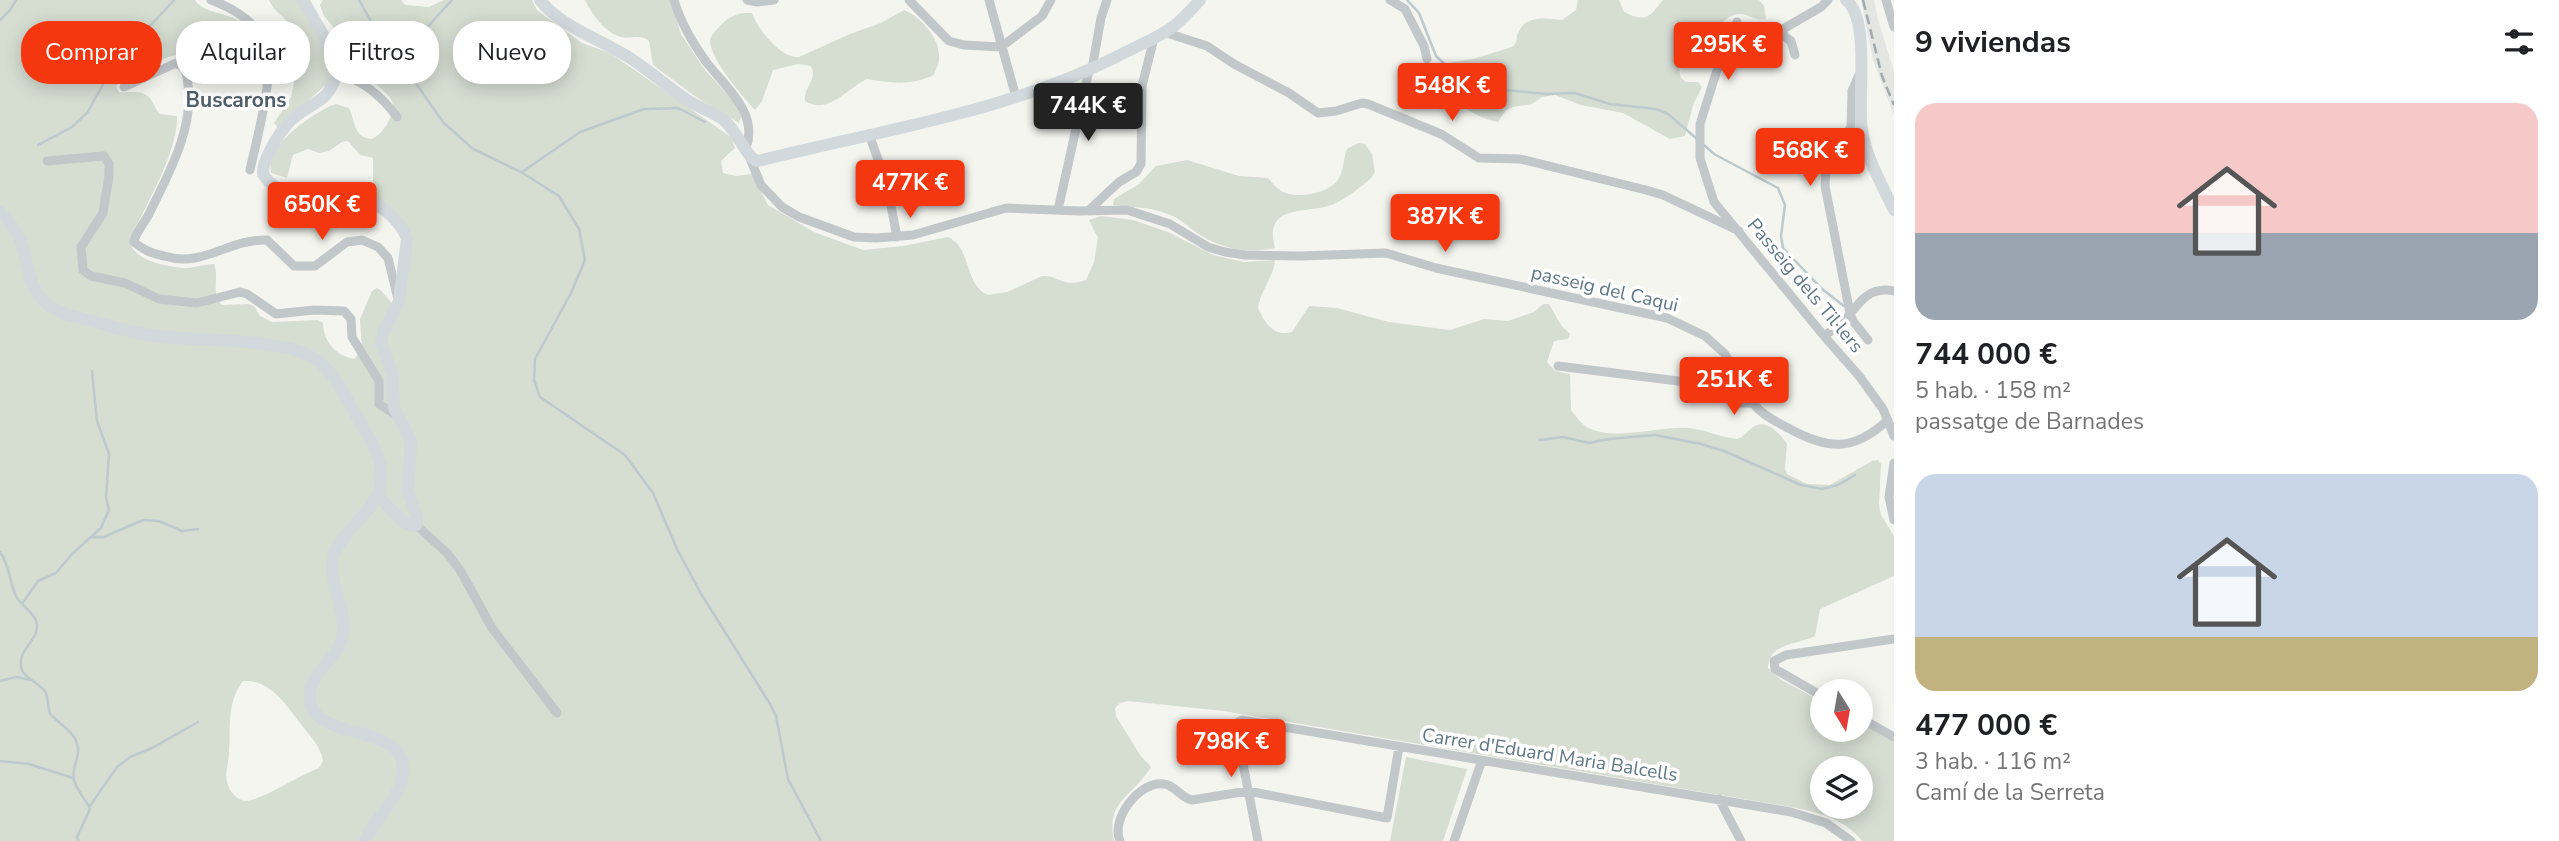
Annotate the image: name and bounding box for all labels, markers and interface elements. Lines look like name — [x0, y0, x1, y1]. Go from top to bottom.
chip: Comprar — [21, 21, 162, 84]
chip: Alquilar — [176, 21, 310, 84]
chip: Filtros — [324, 21, 439, 84]
chip: Nuevo — [453, 21, 571, 84]
pin: 295K € — [1671, 22, 1785, 82]
text: 9 viviendas — [1915, 22, 2071, 63]
icon: filters — [2500, 23, 2538, 61]
text: 295K € — [1690, 29, 1766, 60]
pin: 548K € — [1395, 64, 1509, 123]
text: 548K € — [1414, 70, 1490, 101]
pin: 744K € — [1031, 83, 1145, 143]
district label: Buscarons — [186, 86, 286, 114]
text: 744K € — [1050, 90, 1126, 121]
pin: 568K € — [1753, 128, 1867, 188]
text: 568K € — [1772, 135, 1848, 166]
icon: home — [2164, 148, 2290, 274]
pin: 477K € — [853, 160, 967, 220]
text: 477K € — [872, 167, 948, 198]
pin: 650K € — [265, 182, 379, 242]
text: 650K € — [284, 189, 360, 220]
pin: 387K € — [1388, 194, 1502, 254]
text: 387K € — [1407, 201, 1483, 232]
street label: Passeig dels Til·lers — [1741, 213, 1869, 358]
street label: passeig del Caqui — [1529, 259, 1681, 319]
text: 744 000 € — [1915, 334, 2057, 375]
pin: 251K € — [1677, 358, 1791, 417]
text: 251K € — [1696, 364, 1772, 395]
text: 5 hab. · 158 m² — [1915, 375, 2071, 406]
text: passatge de Barnades — [1915, 406, 2144, 437]
icon: home — [2164, 519, 2290, 645]
north arrow — [1810, 679, 1872, 742]
map controls — [1810, 679, 1873, 819]
text: 477 000 € — [1915, 705, 2057, 746]
pin: 798K € — [1174, 720, 1288, 779]
street label: Carrer d'Eduard Maria Balcells — [1420, 722, 1680, 788]
text: 798K € — [1193, 726, 1269, 757]
text: 3 hab. · 116 m² — [1915, 746, 2071, 777]
button: layers — [1810, 756, 1873, 819]
text: Camí de la Serreta — [1915, 777, 2105, 808]

